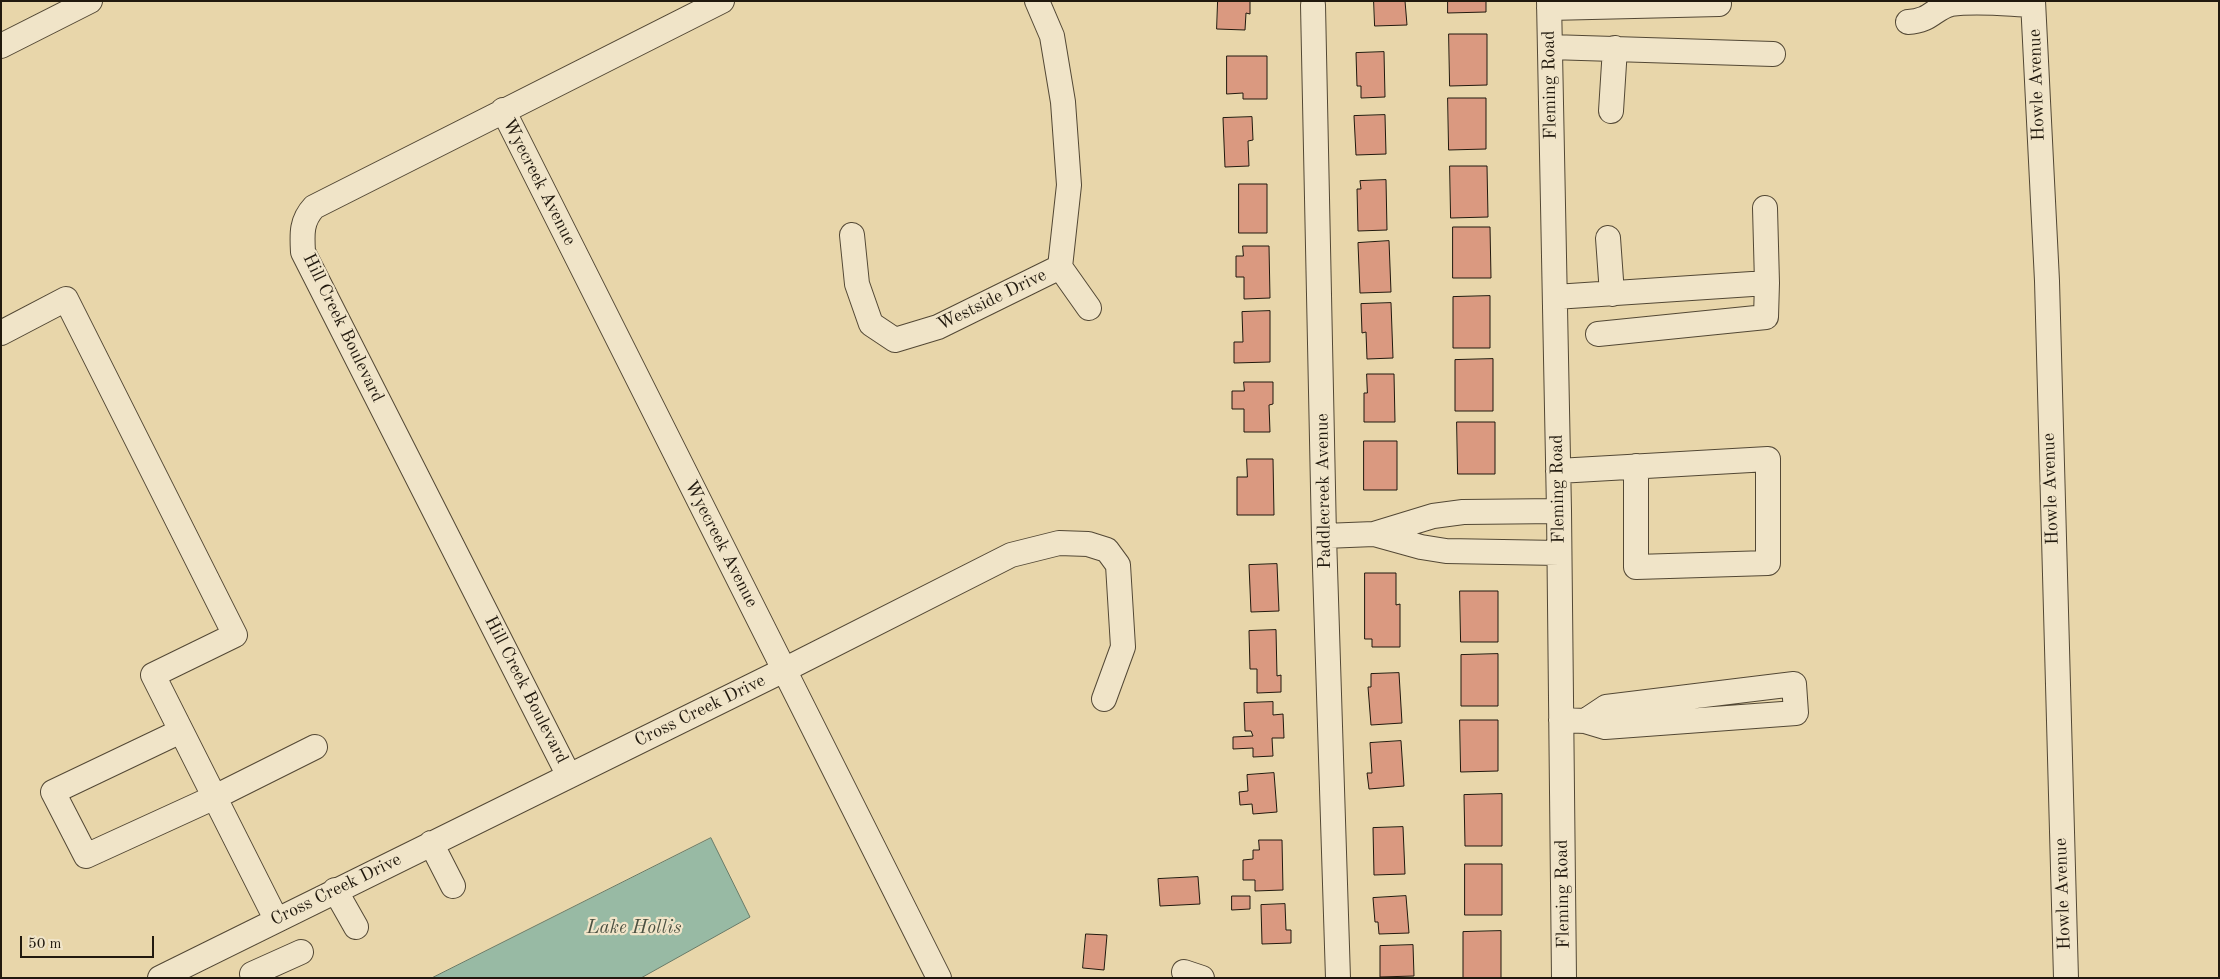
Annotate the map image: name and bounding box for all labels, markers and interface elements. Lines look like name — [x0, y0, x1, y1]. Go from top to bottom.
street label: Howle Avenue — [2024, 29, 2050, 141]
street label: Fleming Road — [1538, 30, 1562, 140]
street label: Wyecreek Avenue — [498, 115, 580, 249]
street label: Hill Creek Boulevard — [298, 250, 388, 406]
street label: Westside Drive — [934, 264, 1050, 336]
street label: Paddlecreek Avenue — [1312, 413, 1336, 569]
street label: Howle Avenue — [2038, 433, 2064, 545]
street label: Fleming Road — [1546, 434, 1570, 544]
street label: Wyecreek Avenue — [680, 477, 762, 611]
street label: Hill Creek Boulevard — [479, 613, 573, 767]
street label: Cross Creek Drive — [631, 670, 769, 752]
street label: Howle Avenue — [2050, 838, 2076, 950]
street label: Fleming Road — [1551, 839, 1575, 949]
street label: Cross Creek Drive — [267, 849, 405, 931]
water label: Lake Hollis — [587, 917, 681, 939]
scale bar — [22, 926, 156, 958]
text: 50 m — [28, 937, 62, 952]

